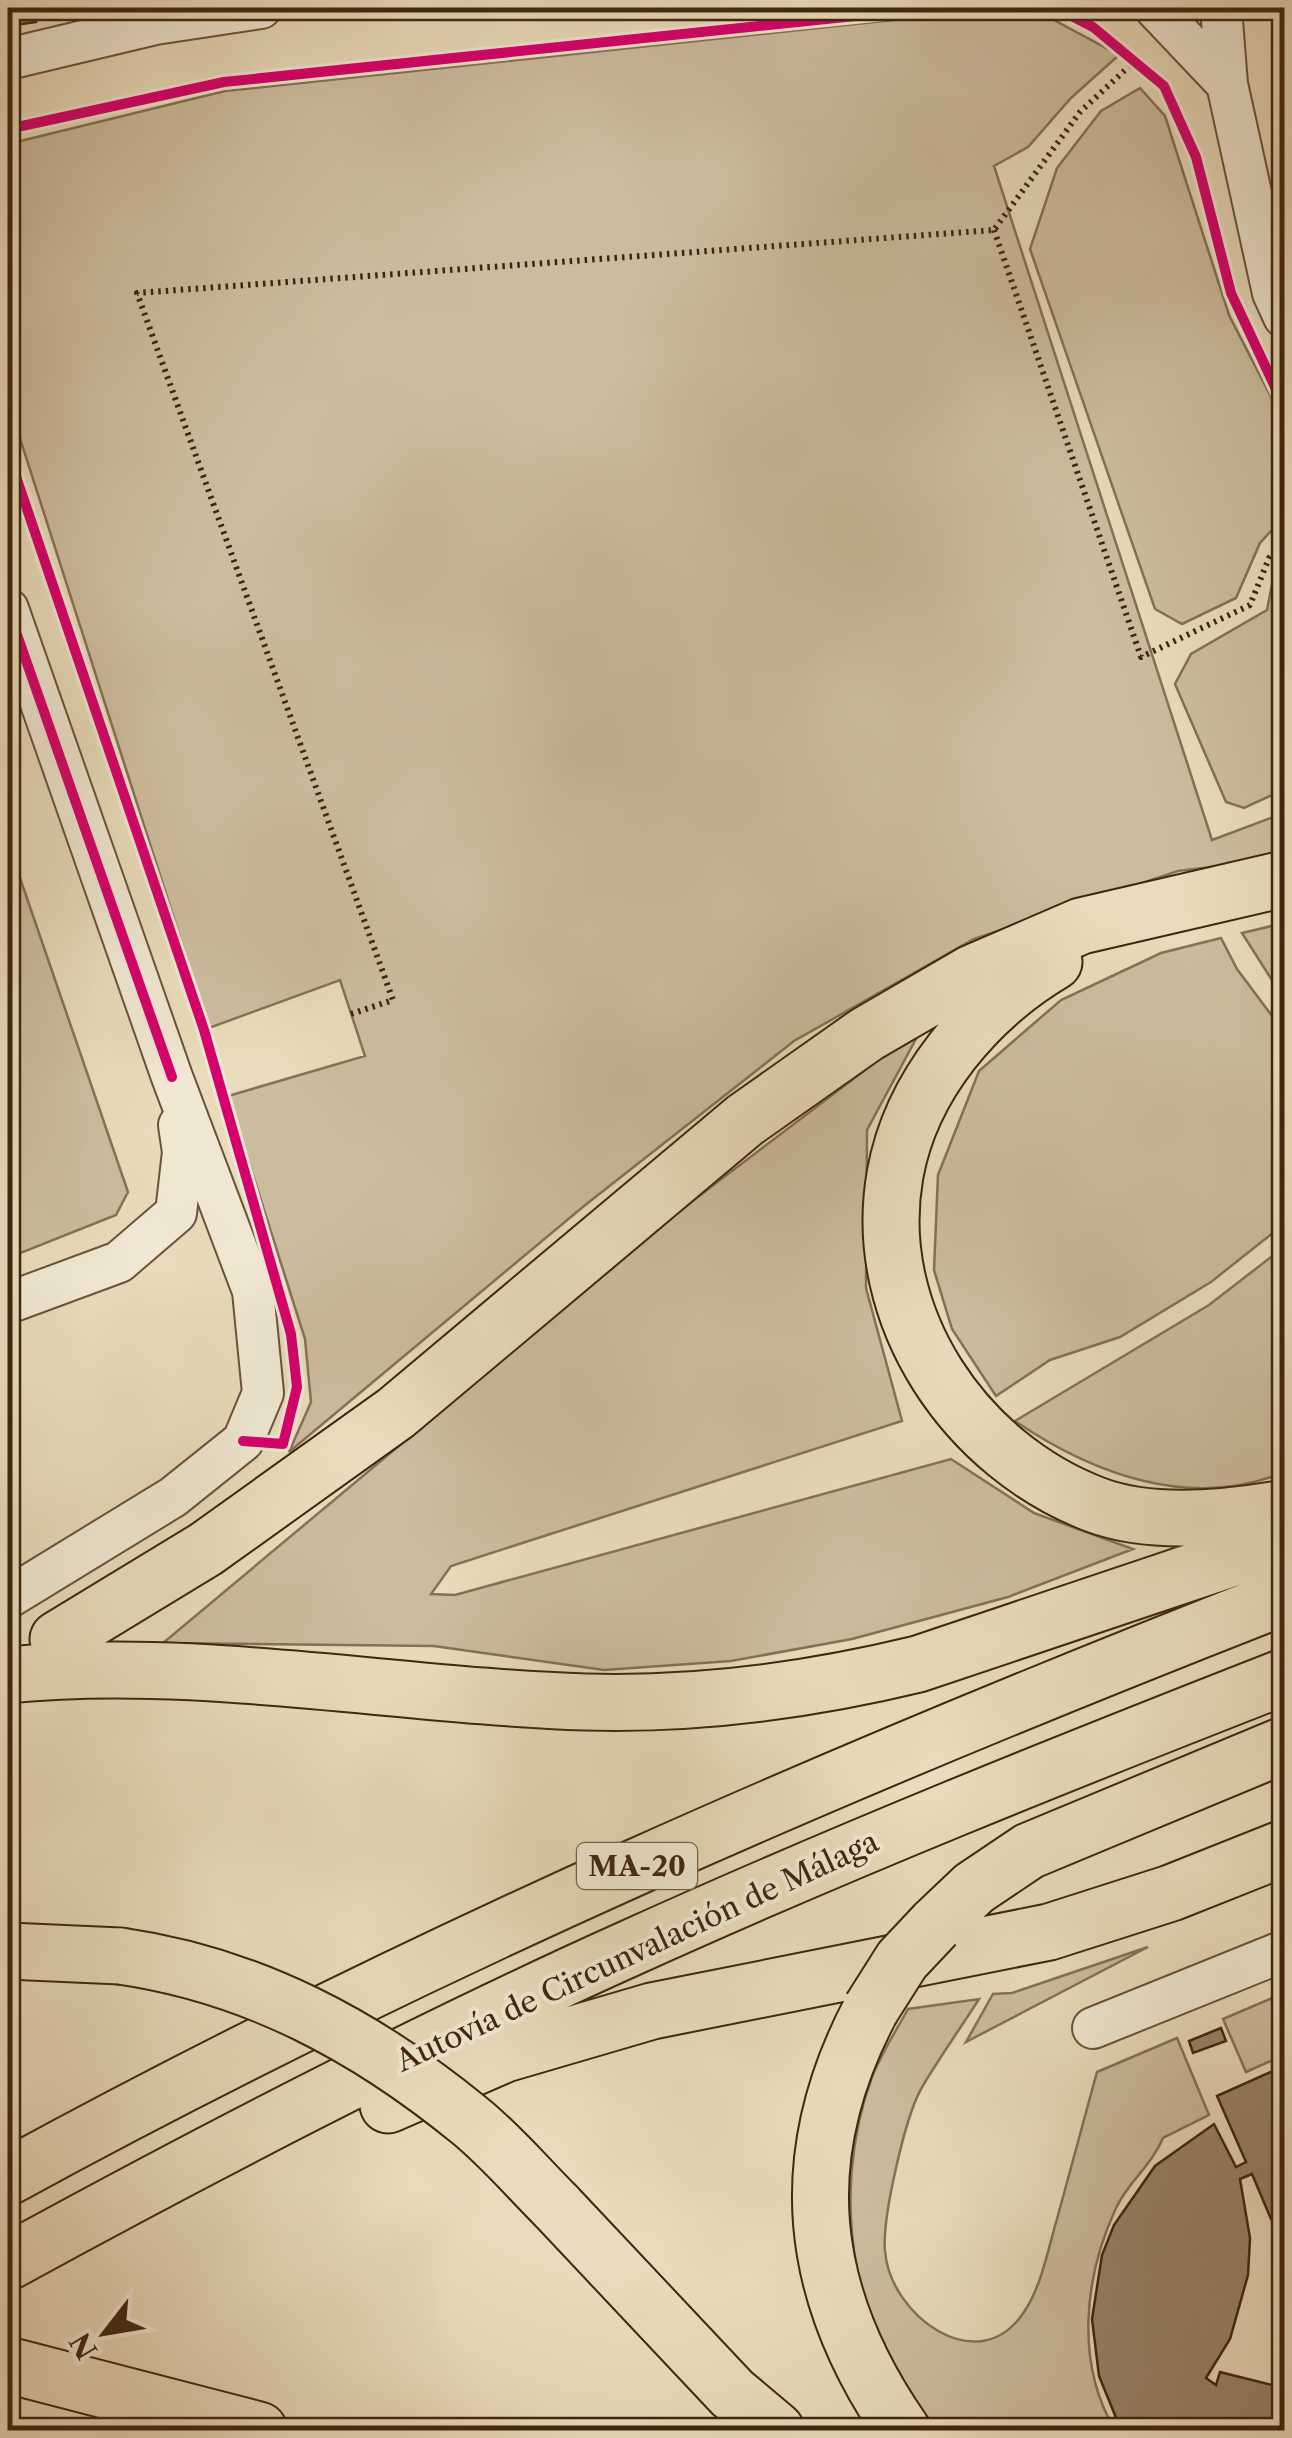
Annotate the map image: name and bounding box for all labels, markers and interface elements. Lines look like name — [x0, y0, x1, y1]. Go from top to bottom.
street label: Autovía de Circunvalación de Málaga — [389, 1823, 884, 2080]
road number: MA-20 — [577, 1843, 697, 1889]
north arrow — [55, 2283, 155, 2383]
text: N — [63, 2327, 104, 2365]

